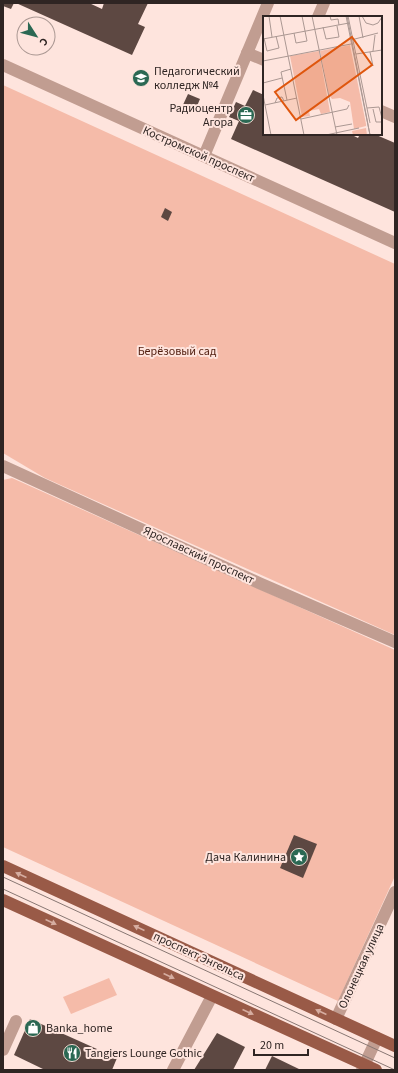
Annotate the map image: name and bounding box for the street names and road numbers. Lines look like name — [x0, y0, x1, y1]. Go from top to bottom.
street label: Костромской проспект — [140, 122, 258, 187]
street label: Ярославский проспект — [140, 522, 258, 589]
street label: Олонецкая улица — [334, 921, 389, 1012]
street label: проспект Энгельса — [150, 928, 247, 985]

